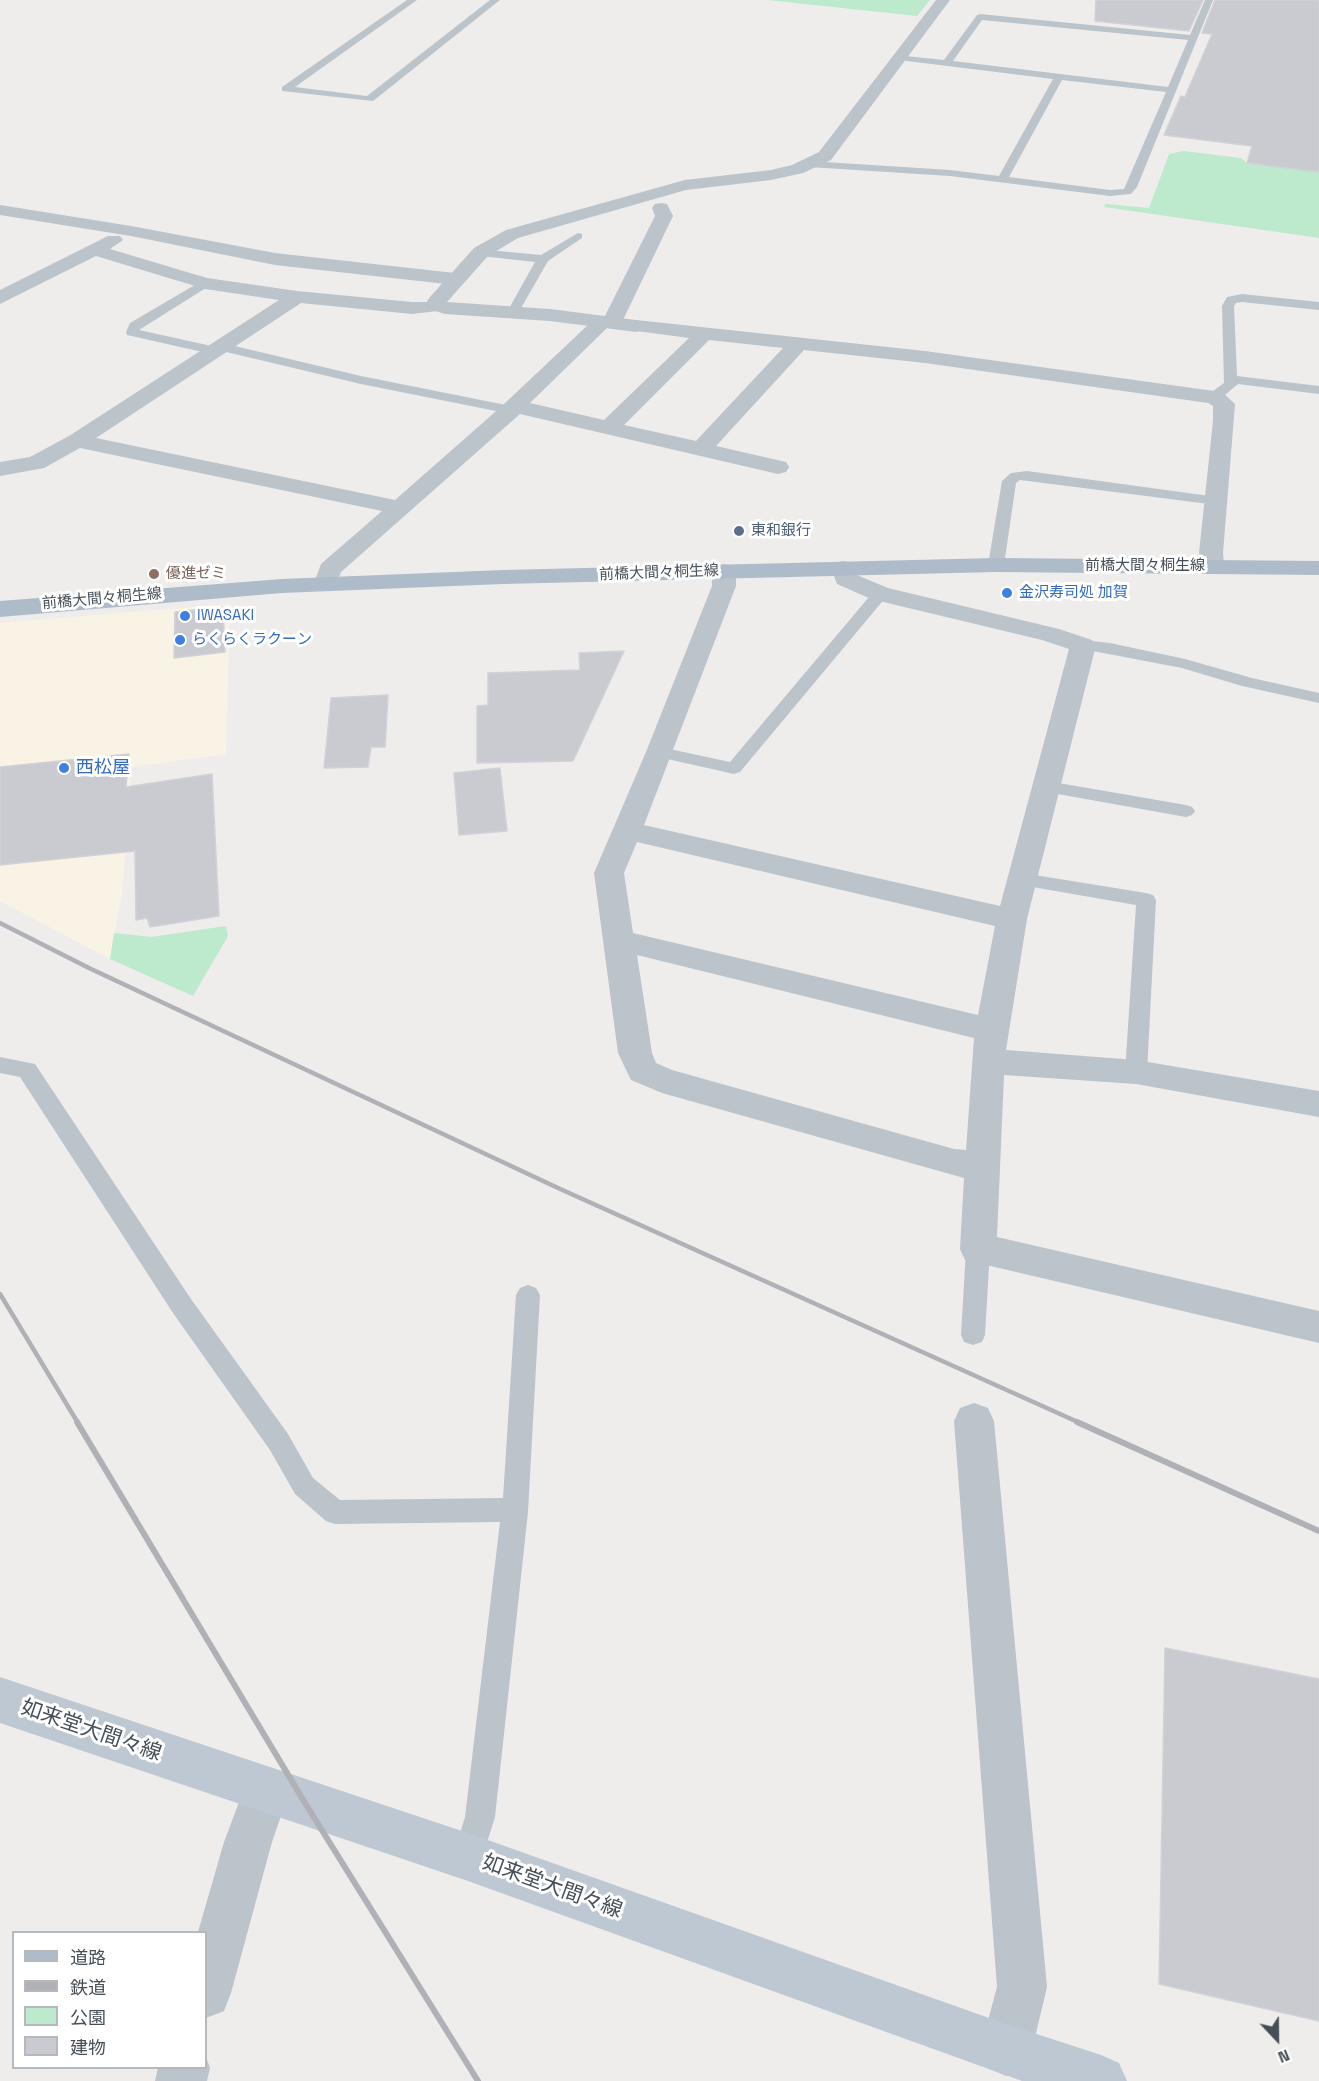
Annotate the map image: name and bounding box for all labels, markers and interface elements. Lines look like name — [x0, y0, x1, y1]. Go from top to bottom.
place label: 東和銀行 — [751, 522, 811, 540]
marker: 東和銀行 — [732, 524, 746, 538]
street label: 前橋大間々桐生線 — [1085, 557, 1205, 575]
street label: 前橋大間々桐生線 — [599, 562, 719, 584]
place label: 優進ゼミ — [166, 565, 226, 583]
marker: 優進ゼミ — [147, 567, 161, 581]
place label: 金沢寿司処 加賀 — [1019, 584, 1128, 602]
street label: 前橋大間々桐生線 — [41, 585, 163, 613]
marker: 金沢寿司処 加賀 — [1000, 586, 1014, 600]
place label: IWASAKI — [197, 607, 254, 625]
marker: IWASAKI — [178, 609, 192, 623]
place label: らくらくラクーン — [192, 631, 312, 649]
marker: らくらくラクーン — [173, 633, 187, 647]
place label: 西松屋 — [76, 757, 130, 779]
marker: 西松屋 — [57, 761, 71, 775]
street label: 如来堂大間々線 — [17, 1695, 165, 1767]
street label: 如来堂大間々線 — [479, 1850, 625, 1924]
legend — [12, 1931, 207, 2069]
text: 道路 — [70, 1946, 106, 1969]
text: 鉄道 — [70, 1976, 106, 1999]
text: 公園 — [70, 2006, 106, 2029]
north arrow — [1247, 2009, 1307, 2069]
text: 建物 — [70, 2036, 106, 2059]
text: N — [1275, 2044, 1293, 2068]

